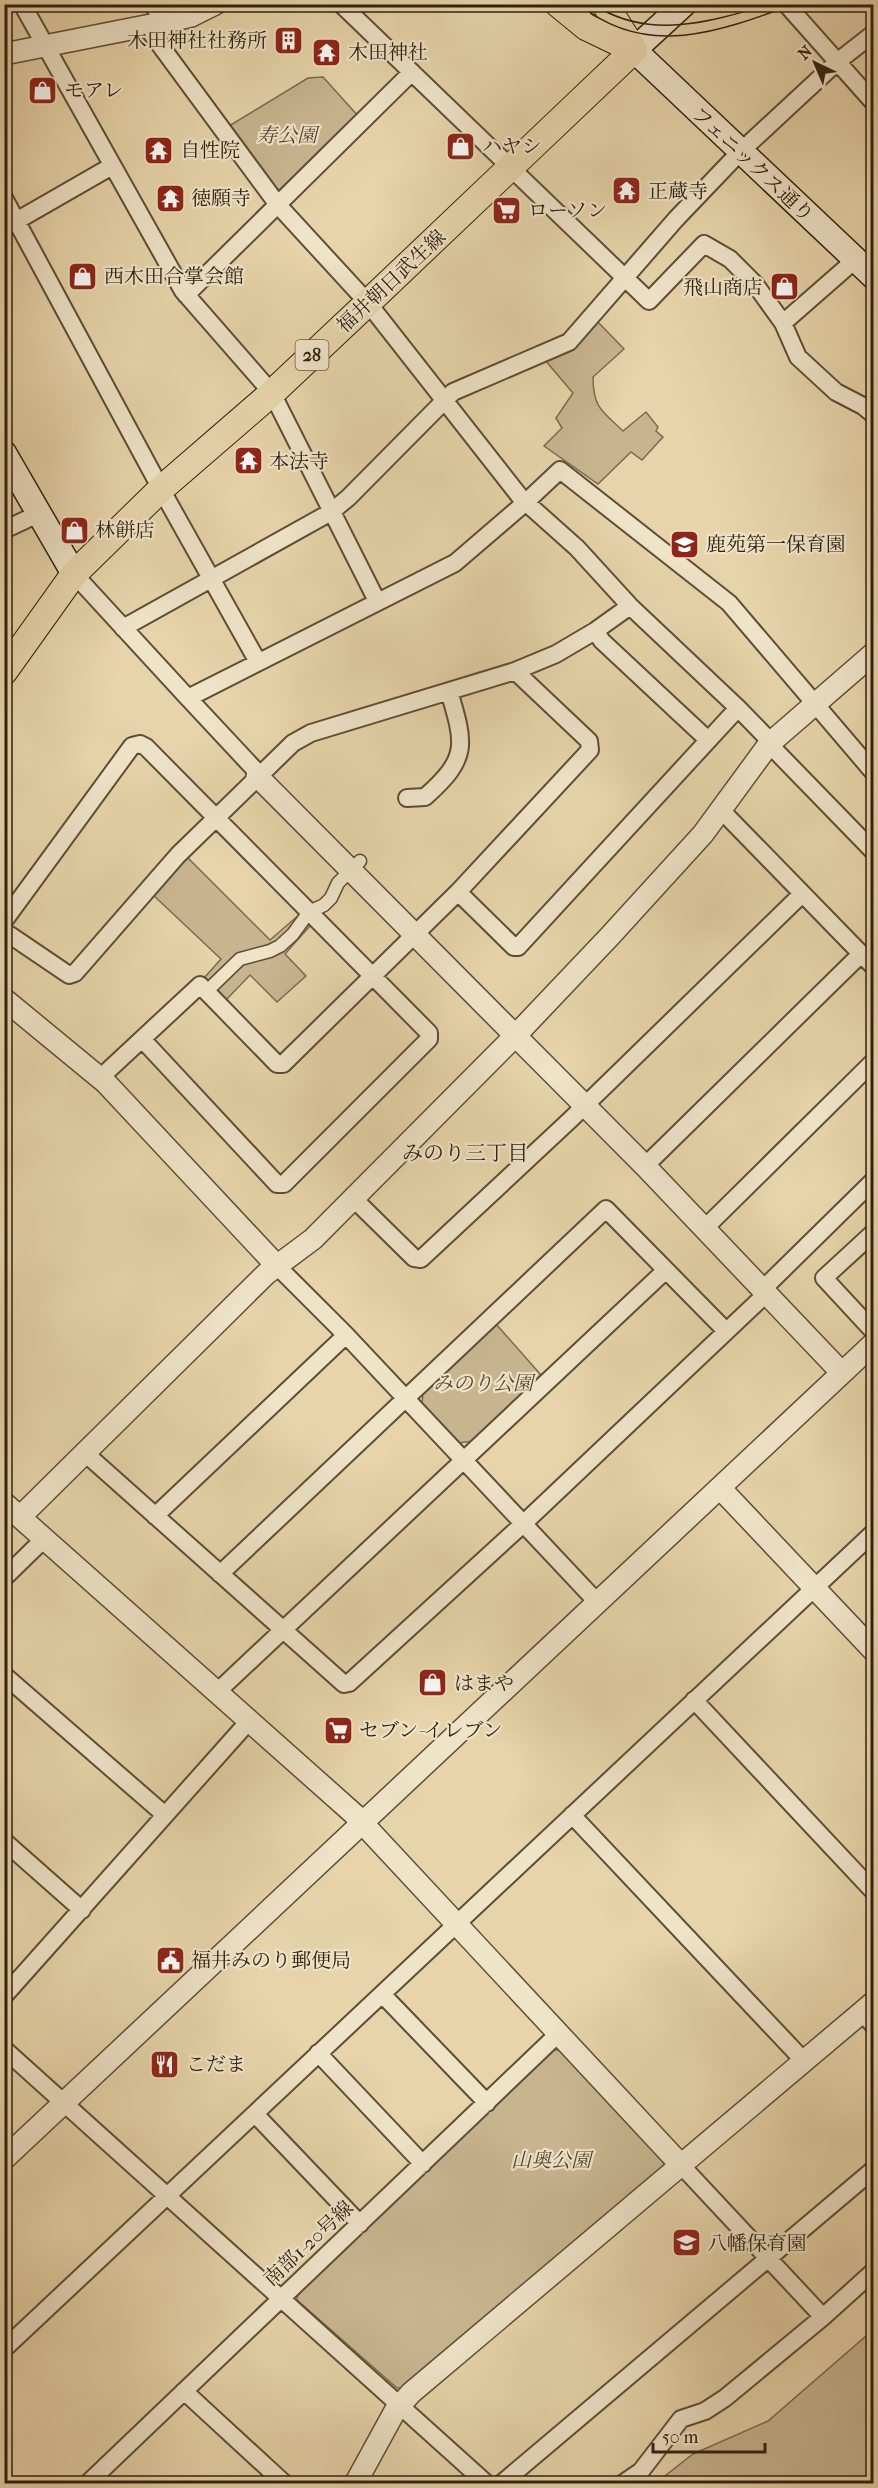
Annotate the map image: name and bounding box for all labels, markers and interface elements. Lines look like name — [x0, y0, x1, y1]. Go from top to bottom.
building icon: 木田神社社務所 — [272, 24, 304, 56]
place label: 木田神社社務所 — [127, 29, 267, 52]
north arrow — [785, 33, 845, 93]
temple icon: 木田神社 — [311, 36, 343, 68]
place label: 木田神社 — [348, 41, 428, 64]
text: N — [794, 41, 817, 64]
shop icon: モアレ — [27, 74, 59, 106]
place label: モアレ — [64, 79, 123, 102]
street label: フェニックス通り — [687, 102, 818, 227]
park label: 寿公園 — [257, 124, 320, 147]
shop icon: ハヤシ — [445, 130, 477, 162]
temple icon: 自性院 — [143, 134, 175, 166]
place label: ハヤシ — [482, 135, 542, 158]
place label: 自性院 — [180, 139, 240, 162]
temple icon: 正蔵寺 — [611, 175, 643, 207]
place label: 正蔵寺 — [648, 180, 708, 203]
temple icon: 徳願寺 — [154, 182, 186, 214]
place label: 徳願寺 — [191, 187, 251, 210]
supermarket icon: ローソン — [491, 194, 523, 226]
place label: ローソン — [528, 199, 607, 222]
street label: 福井朝日武生線 — [332, 225, 450, 338]
shop icon: 西木田合掌会館 — [67, 260, 99, 292]
place label: 西木田合掌会館 — [104, 265, 244, 288]
shop icon: 飛山商店 — [768, 271, 800, 303]
place label: 飛山商店 — [683, 276, 763, 299]
road number: 28 — [296, 340, 328, 370]
temple icon: 本法寺 — [232, 445, 264, 477]
place label: 本法寺 — [269, 450, 329, 473]
shop icon: 林餅店 — [58, 514, 90, 546]
place label: 林餅店 — [95, 519, 155, 542]
school or university icon: 鹿苑第一保育園 — [669, 528, 701, 560]
place label: 鹿苑第一保育園 — [706, 533, 846, 556]
district label: みのり三丁目 — [402, 1141, 528, 1165]
park label: みのり公園 — [433, 1372, 536, 1395]
shop icon: はまや — [417, 1667, 449, 1699]
place label: はまや — [454, 1672, 514, 1695]
supermarket icon: セブン-イレブン — [322, 1714, 354, 1746]
place label: セブン-イレブン — [359, 1719, 503, 1742]
public building icon: 福井みのり郵便局 — [154, 1944, 186, 1976]
place label: 福井みのり郵便局 — [191, 1949, 351, 1972]
restaurant icon: こだま — [149, 2048, 181, 2080]
place label: こだま — [186, 2053, 246, 2076]
park label: 山奥公園 — [511, 2149, 594, 2172]
street label: 南部1-20号線 — [259, 2196, 358, 2291]
school or university icon: 八幡保育園 — [670, 2227, 702, 2259]
place label: 八幡保育園 — [707, 2232, 807, 2255]
scale bar — [653, 2416, 766, 2454]
text: 50 m — [662, 2427, 699, 2448]

